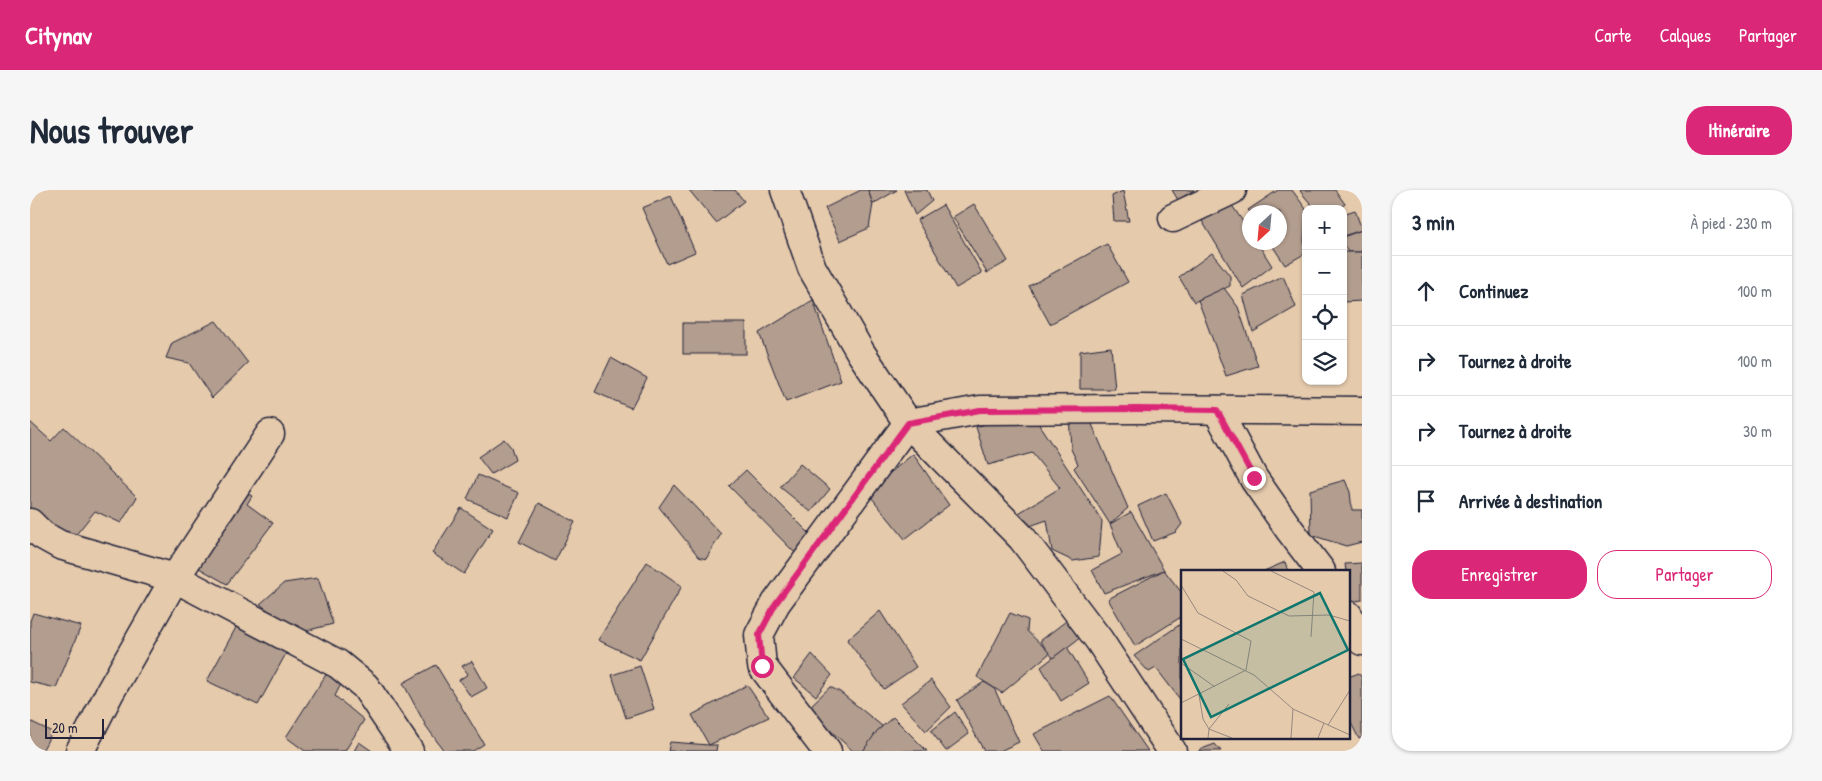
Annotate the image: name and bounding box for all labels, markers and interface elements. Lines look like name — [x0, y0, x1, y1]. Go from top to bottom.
text: Citynav — [25, 19, 92, 51]
text: Carte — [1594, 23, 1632, 48]
text: Calques — [1660, 23, 1711, 48]
text: Partager — [1739, 23, 1797, 48]
button: Itinéraire — [1686, 106, 1792, 155]
text: Nous trouver — [30, 107, 193, 154]
north arrow — [1242, 205, 1287, 250]
map controls — [1302, 205, 1347, 385]
button: + — [1302, 205, 1347, 250]
text: 3 min — [1412, 208, 1455, 237]
text: À pied · 230 m — [1691, 212, 1772, 234]
button: − — [1302, 250, 1347, 295]
icon: ahead — [1412, 277, 1440, 305]
text: Continuez — [1459, 278, 1528, 304]
text: 100 m — [1737, 280, 1772, 302]
button: locate — [1302, 295, 1347, 340]
button: layers — [1302, 340, 1347, 385]
icon: right — [1412, 347, 1440, 375]
text: Tournez à droite — [1459, 348, 1572, 374]
text: 100 m — [1737, 350, 1772, 372]
icon: right — [1412, 417, 1440, 445]
text: Tournez à droite — [1459, 418, 1572, 444]
text: 30 m — [1743, 420, 1772, 442]
route end — [1243, 467, 1266, 490]
icon: arrive — [1412, 487, 1440, 515]
text: Arrivée à destination — [1459, 488, 1602, 514]
button: Enregistrer — [1412, 550, 1587, 599]
button: Partager — [1597, 550, 1772, 599]
inset map — [1181, 570, 1350, 738]
route start — [751, 655, 774, 678]
scale bar — [45, 716, 104, 739]
text: 20 m — [52, 718, 78, 737]

